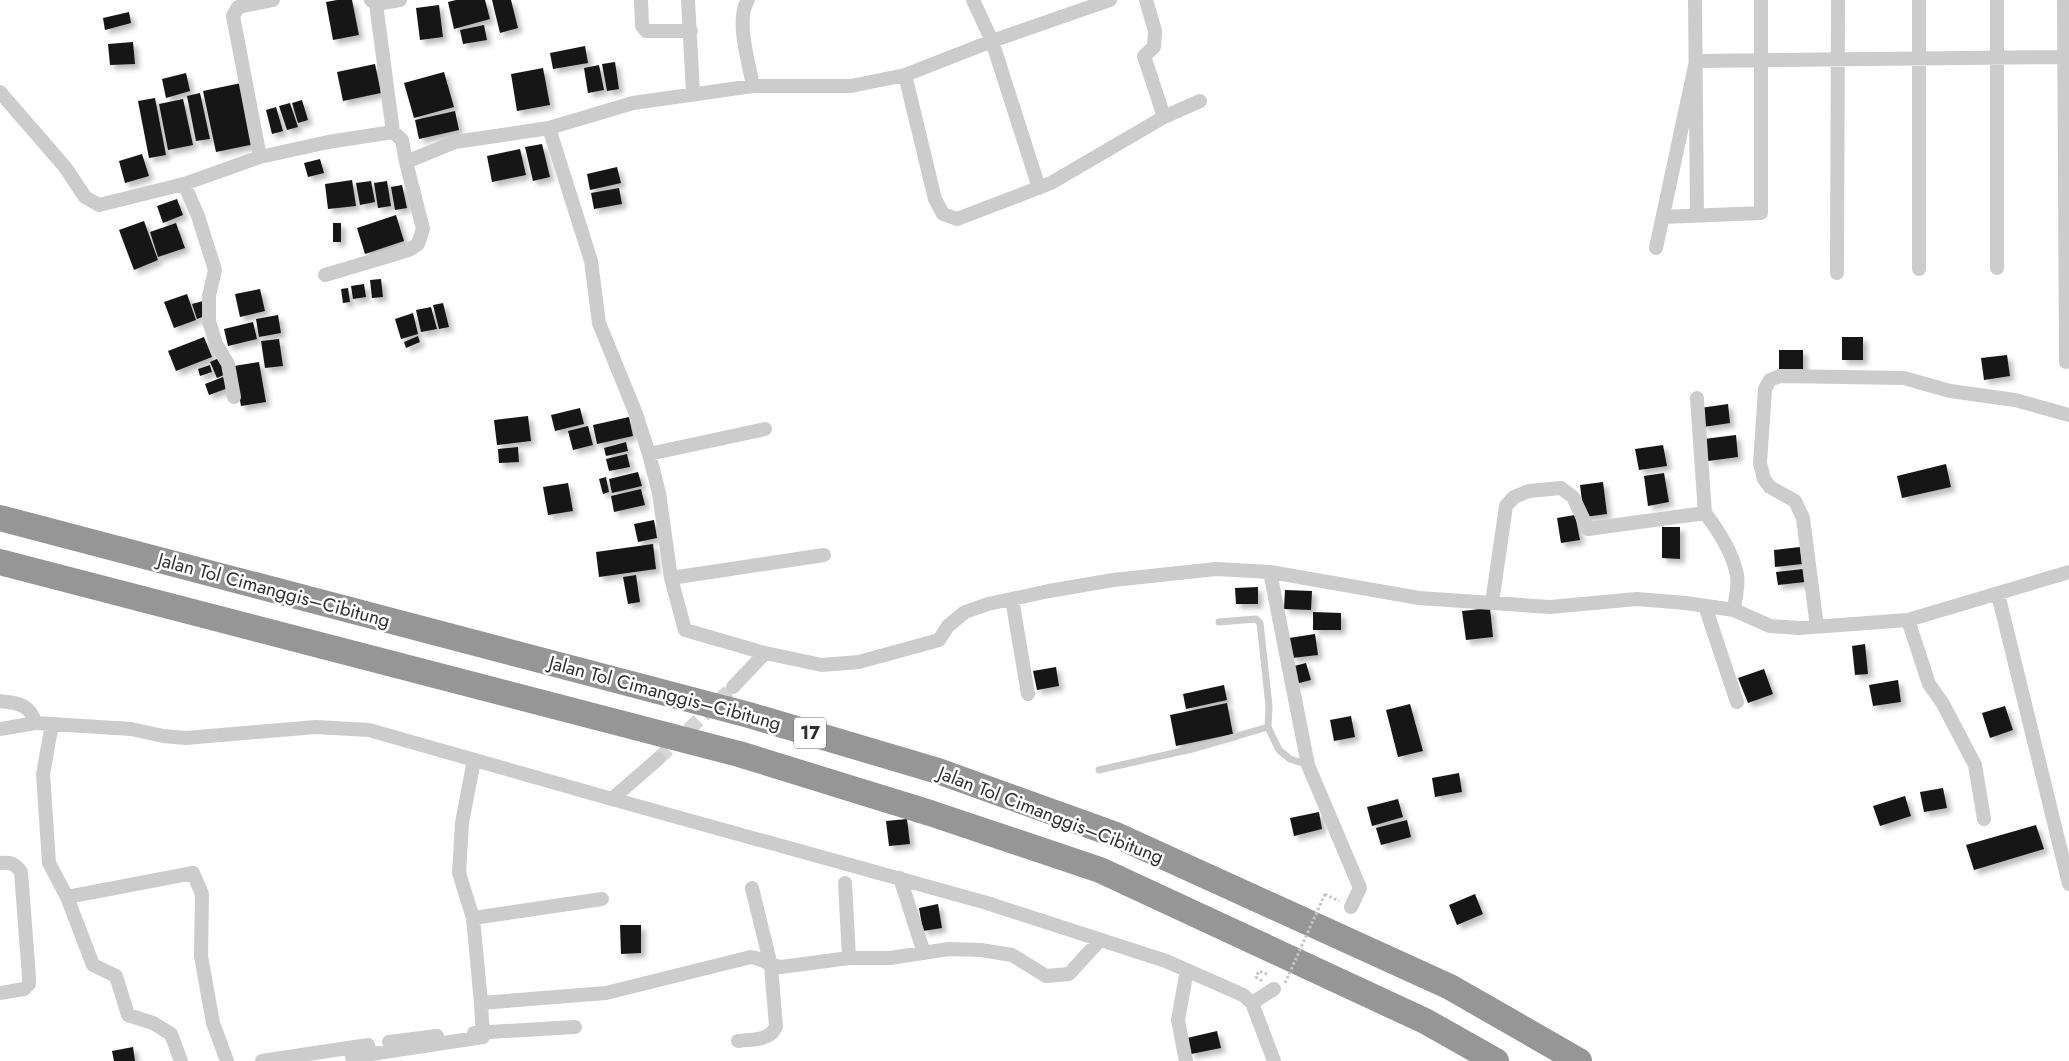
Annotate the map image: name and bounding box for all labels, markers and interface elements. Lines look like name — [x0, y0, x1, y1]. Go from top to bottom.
street label: Jalan Tol Cimanggis–Cibitung — [152, 545, 393, 634]
street label: Jalan Tol Cimanggis–Cibitung — [543, 648, 784, 737]
road number: 17 — [794, 718, 826, 748]
street label: Jalan Tol Cimanggis–Cibitung — [932, 758, 1168, 871]

